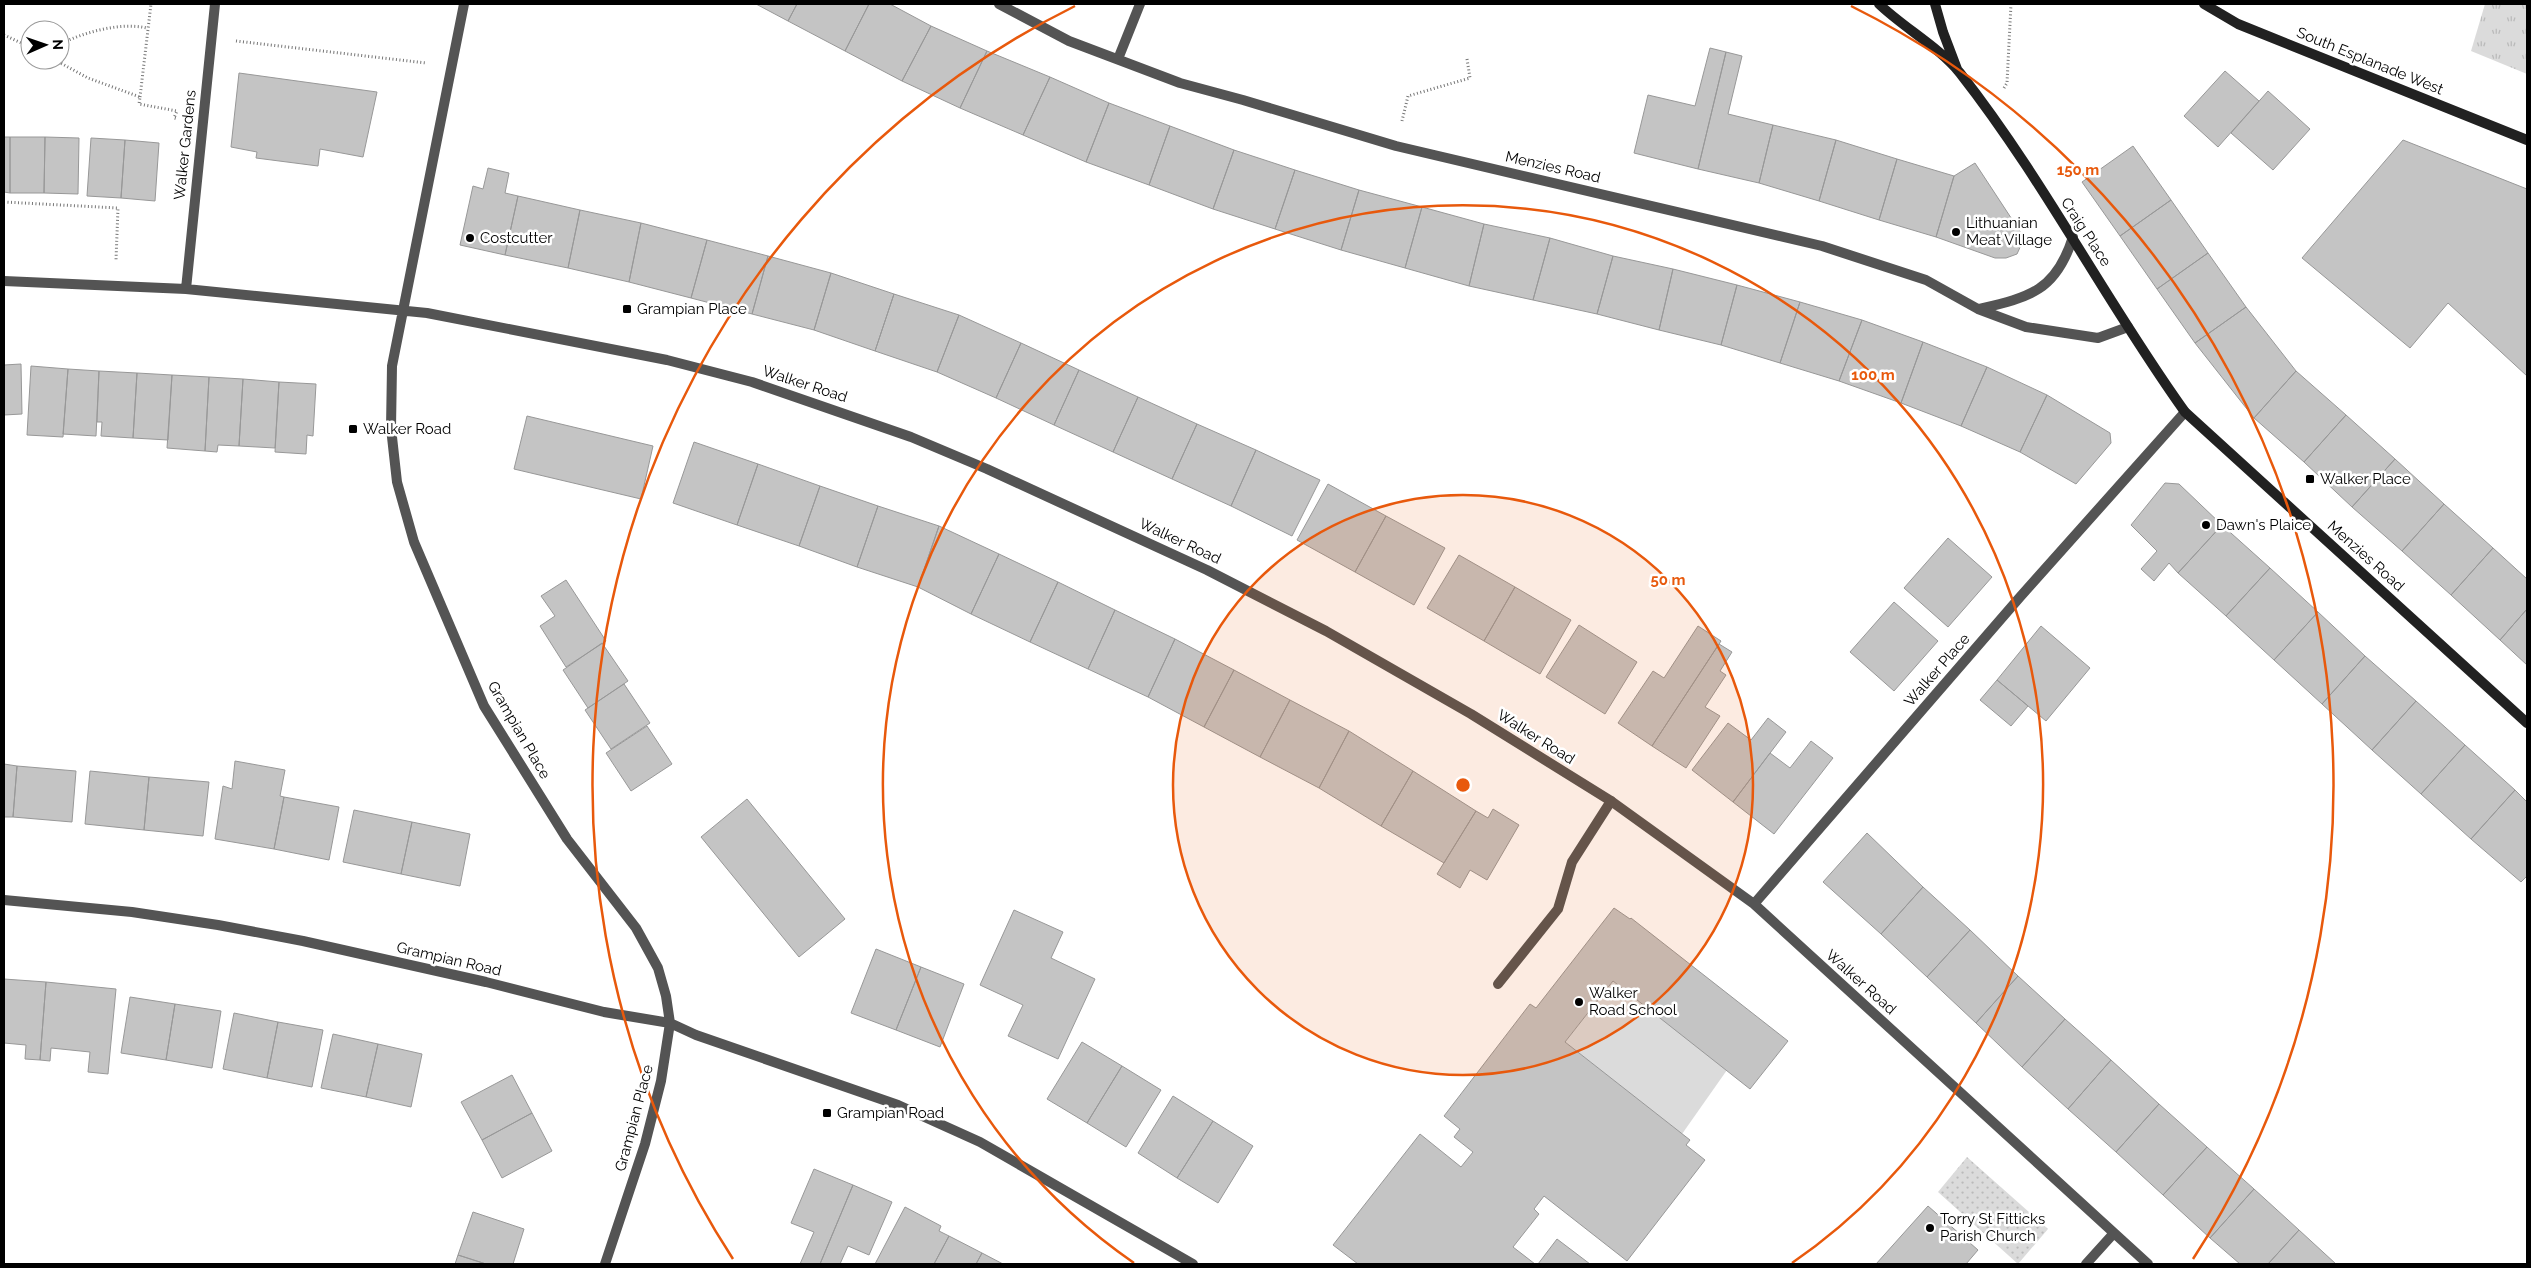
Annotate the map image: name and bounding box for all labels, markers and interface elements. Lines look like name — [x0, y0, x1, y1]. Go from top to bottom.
north arrow — [20, 20, 70, 70]
street label: South Esplanade West — [2294, 23, 2446, 99]
text: N — [50, 39, 66, 50]
street label: Walker Gardens — [170, 89, 200, 201]
street label: Menzies Road — [1504, 147, 1602, 187]
text: 150 m — [2057, 161, 2099, 179]
street label: Craig Place — [2057, 194, 2115, 270]
place label: Lithuanian Meat Village — [1966, 214, 2052, 249]
marker: Lithuanian Meat Village — [1950, 226, 1962, 238]
place label: Costcutter — [480, 229, 553, 247]
marker: Costcutter — [464, 232, 476, 244]
place label: Grampian Place — [637, 300, 747, 318]
marker: Grampian Place — [621, 303, 633, 315]
street label: Walker Road — [760, 362, 850, 406]
text: 100 m — [1851, 366, 1895, 384]
place label: Walker Road — [363, 420, 451, 438]
marker: Walker Road — [347, 423, 359, 435]
place label: Walker Place — [2320, 470, 2411, 488]
marker: Walker Place — [2304, 473, 2316, 485]
street label: Walker Road — [1136, 514, 1224, 568]
place label: Dawn's Plaice — [2216, 516, 2311, 534]
street label: Menzies Road — [2324, 517, 2408, 595]
marker: Dawn's Plaice — [2200, 519, 2212, 531]
text: 50 m — [1650, 571, 1686, 589]
street label: Walker Place — [1900, 630, 1974, 710]
street label: Grampian Place — [484, 678, 554, 782]
street label: Walker Road — [1494, 706, 1578, 768]
centre of rings — [1454, 776, 1472, 794]
street label: Grampian Road — [395, 938, 503, 980]
street label: Walker Road — [1822, 946, 1900, 1018]
place label: Walker Road School — [1589, 984, 1678, 1019]
marker: Walker Road School — [1573, 996, 1585, 1008]
street label: Grampian Place — [611, 1062, 657, 1173]
place label: Grampian Road — [837, 1104, 944, 1122]
marker: Grampian Road — [821, 1107, 833, 1119]
place label: Torry St Fitticks Parish Church — [1940, 1210, 2045, 1245]
marker: Torry St Fitticks Parish Church — [1924, 1222, 1936, 1234]

